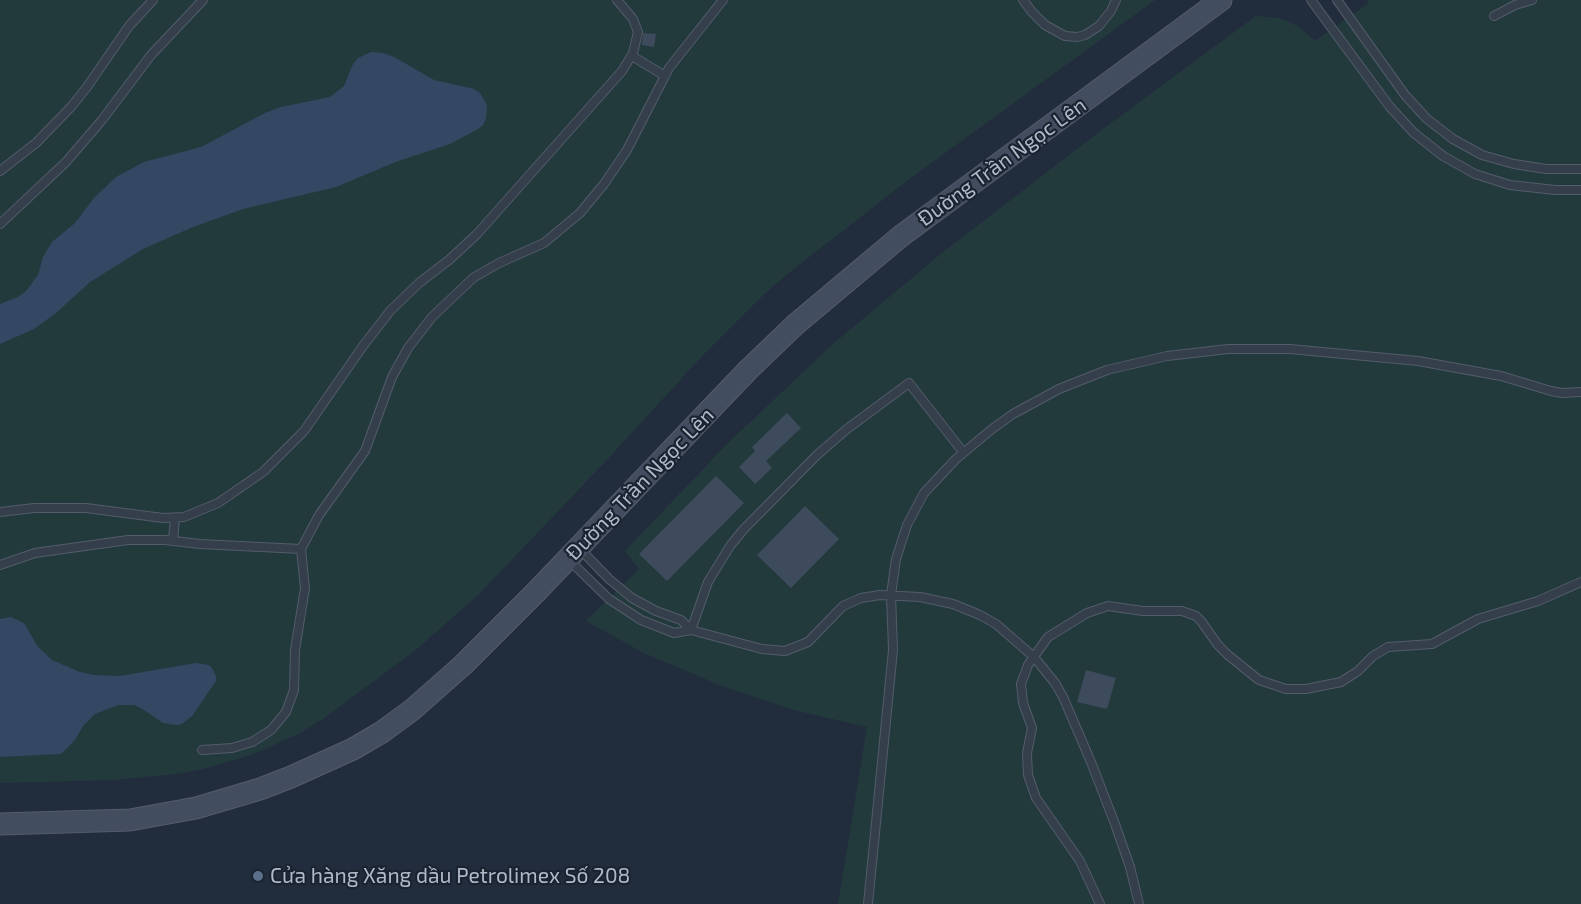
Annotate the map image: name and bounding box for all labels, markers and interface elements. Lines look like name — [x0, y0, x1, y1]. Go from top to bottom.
street label: Đường Trần Ngọc Lên — [913, 92, 1091, 232]
street label: Đường Trần Ngọc Lên — [561, 403, 719, 565]
place label: Cửa hàng Xăng dầu Petrolimex Số 208 — [270, 863, 630, 889]
marker: Cửa hàng Xăng dầu Petrolimex Số 208 — [251, 869, 265, 883]

